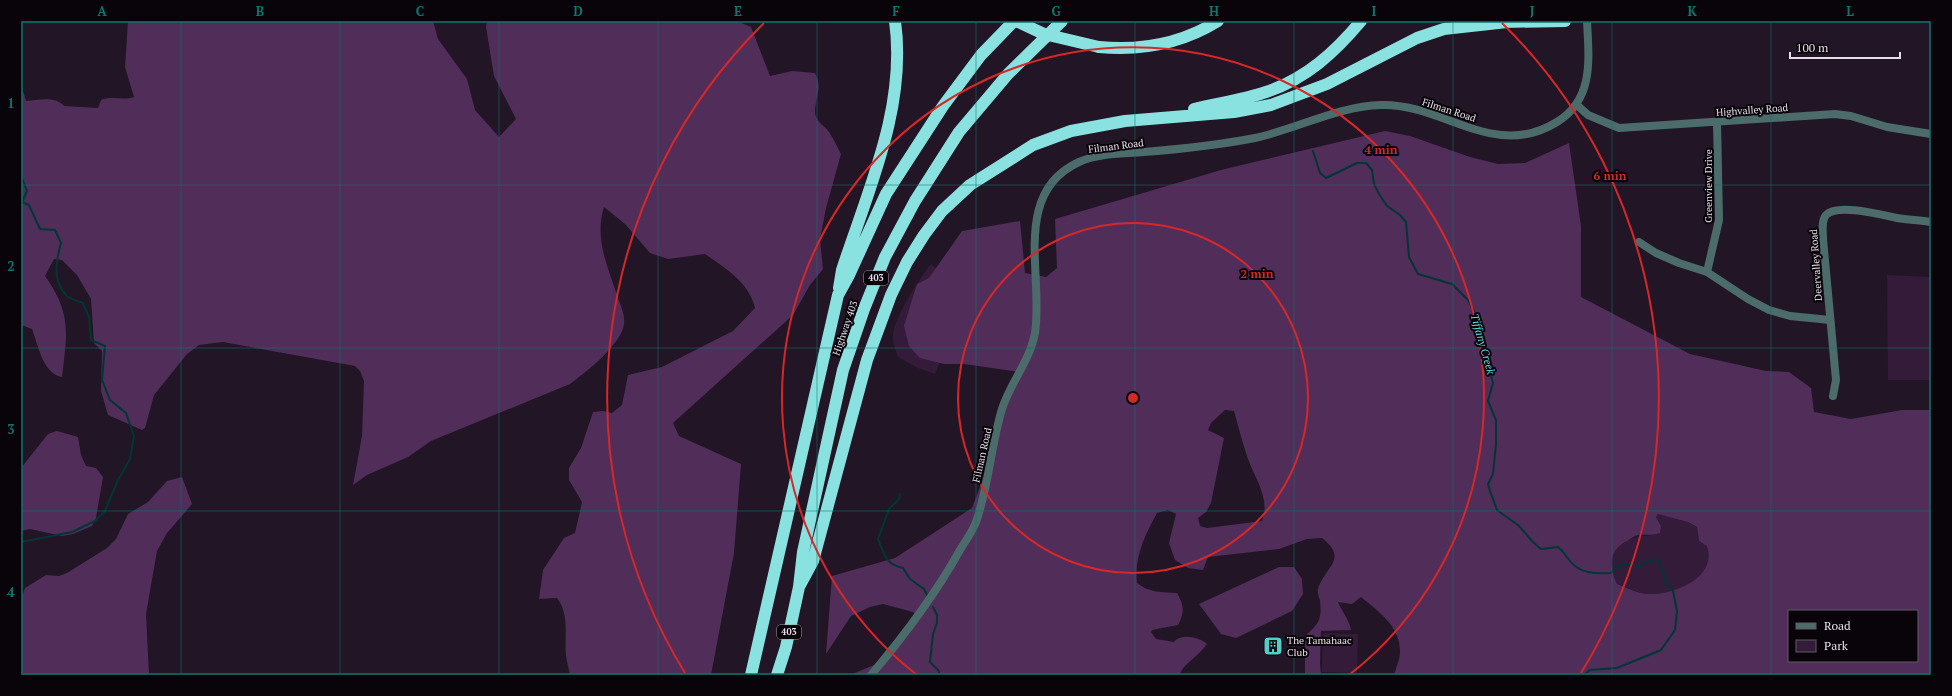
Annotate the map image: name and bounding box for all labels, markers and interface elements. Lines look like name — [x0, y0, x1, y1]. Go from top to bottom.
text: A — [97, 2, 107, 20]
text: B — [256, 2, 264, 20]
text: C — [416, 2, 424, 20]
text: D — [573, 2, 583, 20]
text: E — [734, 2, 742, 20]
text: F — [892, 2, 900, 20]
text: G — [1051, 2, 1061, 20]
text: H — [1209, 2, 1219, 20]
text: I — [1372, 2, 1377, 20]
text: J — [1530, 2, 1535, 20]
text: K — [1687, 2, 1697, 20]
text: L — [1846, 2, 1854, 20]
scale bar — [1790, 34, 1900, 60]
text: 100 m — [1796, 40, 1829, 55]
text: 1 — [7, 94, 15, 112]
street label: Filman Road — [1420, 95, 1478, 125]
street label: Highvalley Road — [1716, 101, 1789, 119]
street label: Filman Road — [1088, 136, 1145, 156]
text: 4 min — [1365, 142, 1398, 157]
street label: Greenview Drive — [1702, 149, 1715, 223]
text: 6 min — [1594, 168, 1627, 183]
street label: Deervalley Road — [1807, 228, 1825, 301]
text: 2 — [7, 257, 15, 275]
text: 2 min — [1241, 266, 1274, 281]
road number: 403 — [864, 271, 888, 285]
street label: Highway 403 — [830, 299, 860, 357]
water label: Tiffany Creek — [1468, 312, 1499, 377]
centre of rings — [1126, 391, 1140, 405]
text: 3 — [7, 420, 15, 438]
street label: Filman Road — [969, 426, 995, 484]
text: 4 — [7, 583, 15, 601]
legend — [1788, 610, 1918, 662]
text: Road — [1824, 618, 1851, 633]
road number: 403 — [777, 625, 801, 639]
place label: The Tamahaac Club — [1287, 634, 1352, 659]
building icon: The Tamahaac Club — [1262, 635, 1284, 657]
text: Park — [1824, 638, 1849, 653]

